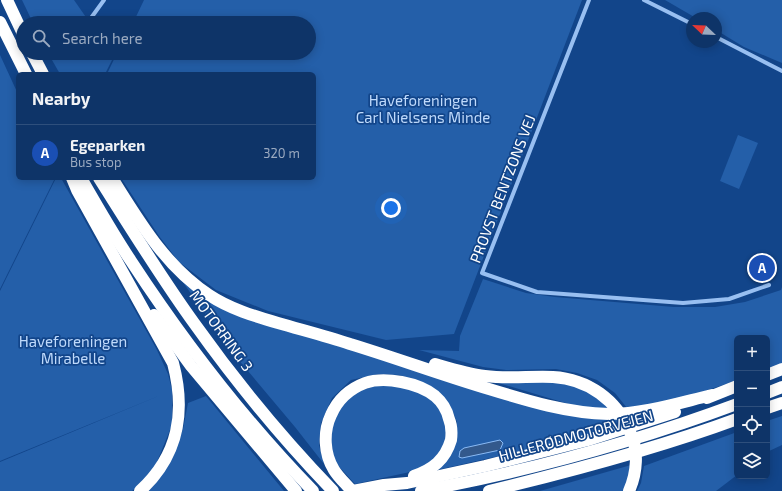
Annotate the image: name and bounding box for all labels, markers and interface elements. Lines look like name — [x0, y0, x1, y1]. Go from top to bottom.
north arrow — [686, 12, 722, 48]
search box — [16, 16, 316, 60]
icon: search — [30, 27, 52, 49]
text: Search here — [62, 29, 143, 47]
text: Nearby — [32, 88, 90, 108]
park label: Haveforeningen Carl Nielsens Minde — [356, 91, 490, 126]
street label: PROVST BENTZONS VEJ — [465, 112, 539, 265]
text: Egeparken — [70, 136, 145, 154]
text: A — [41, 145, 49, 161]
text: 320 m — [263, 145, 300, 161]
text: Bus stop — [70, 154, 121, 170]
your location — [381, 198, 401, 218]
pin: A — [749, 253, 775, 283]
street label: MOTORRING 3 — [186, 286, 257, 374]
park label: Haveforeningen Mirabelle — [19, 332, 127, 367]
map controls — [734, 335, 770, 479]
button: + — [734, 335, 770, 371]
button: − — [734, 371, 770, 407]
street label: HILLERØDMOTORVEJEN — [496, 406, 655, 464]
button: locate — [734, 407, 770, 443]
button: layers — [734, 443, 770, 479]

